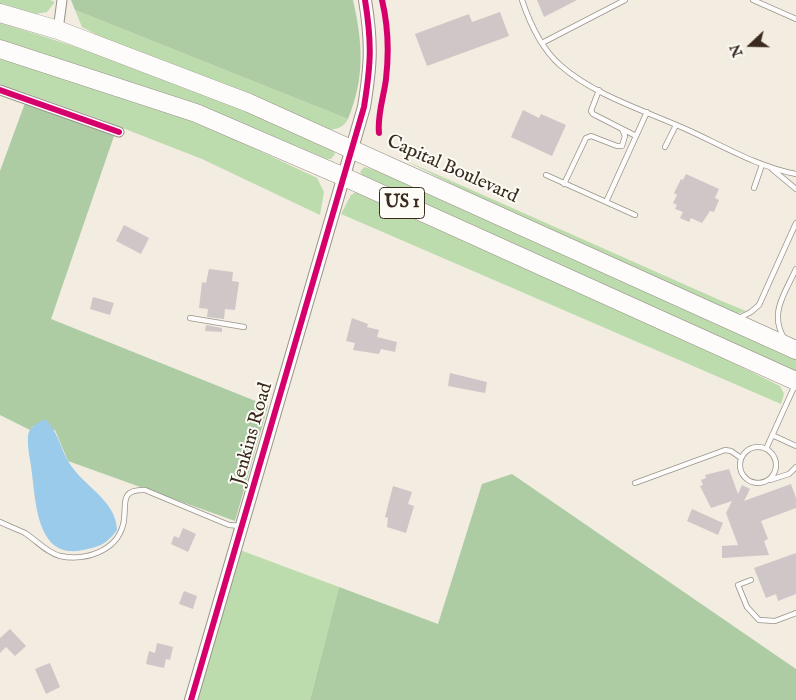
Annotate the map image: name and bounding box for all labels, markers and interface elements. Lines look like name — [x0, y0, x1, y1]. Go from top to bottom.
north arrow — [726, 20, 776, 70]
text: N — [726, 41, 748, 59]
street label: Capital Boulevard — [383, 131, 521, 209]
road number: US 1 — [380, 188, 424, 218]
street label: Jenkins Road — [228, 380, 278, 488]

